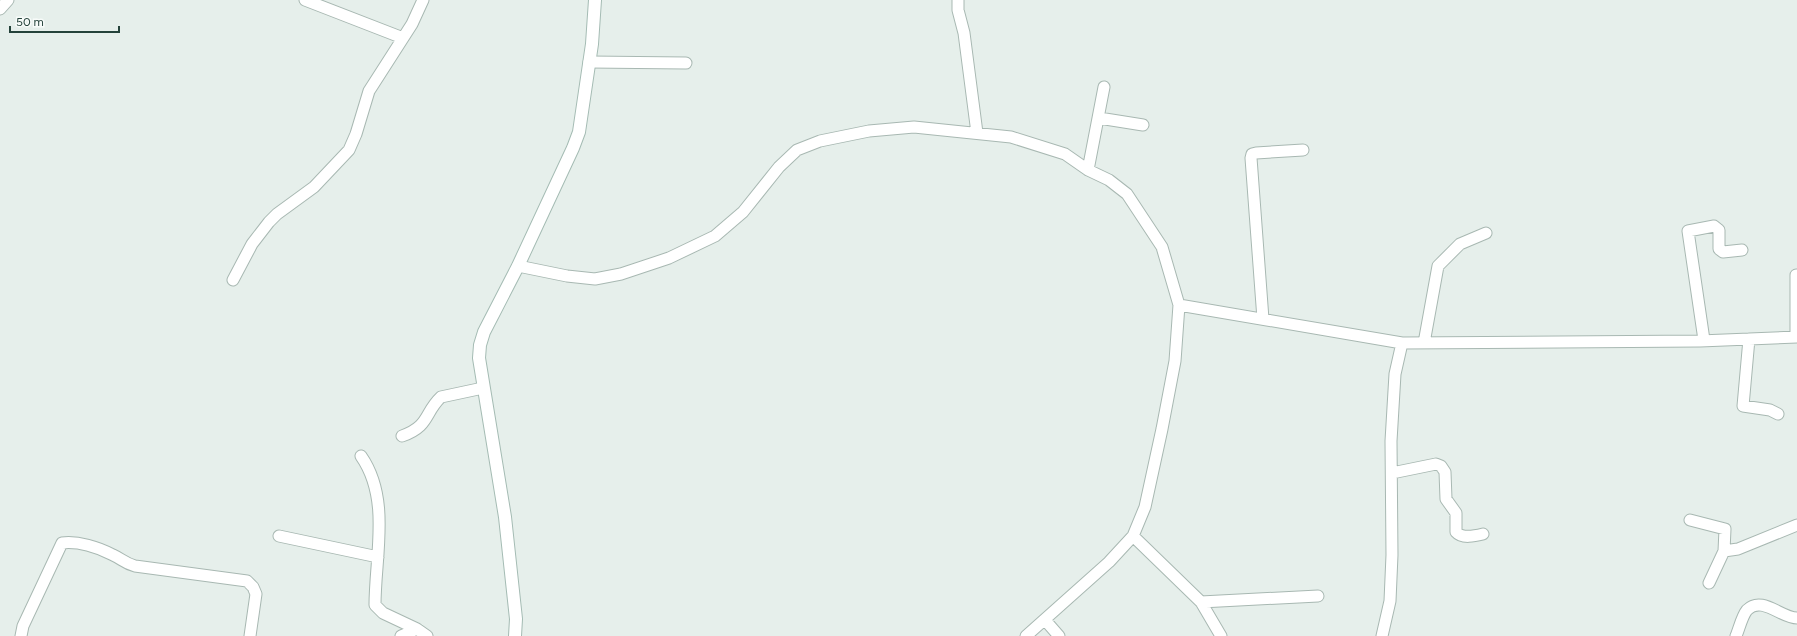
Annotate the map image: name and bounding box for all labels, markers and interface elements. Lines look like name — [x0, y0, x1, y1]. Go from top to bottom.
scale bar — [10, 8, 119, 34]
text: 50 m — [16, 15, 44, 29]

